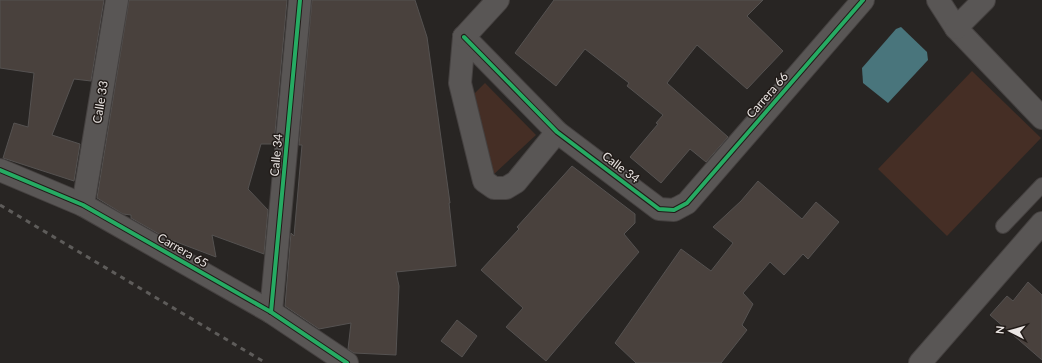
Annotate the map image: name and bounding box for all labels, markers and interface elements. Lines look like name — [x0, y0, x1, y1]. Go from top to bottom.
street label: Carrera 66 — [743, 69, 791, 121]
street label: Calle 33 — [89, 80, 111, 124]
street label: Calle 34 — [267, 133, 285, 177]
street label: Calle 34 — [599, 148, 643, 186]
street label: Carrera 65 — [155, 229, 211, 271]
north arrow — [990, 311, 1030, 351]
text: N — [993, 325, 1006, 335]

